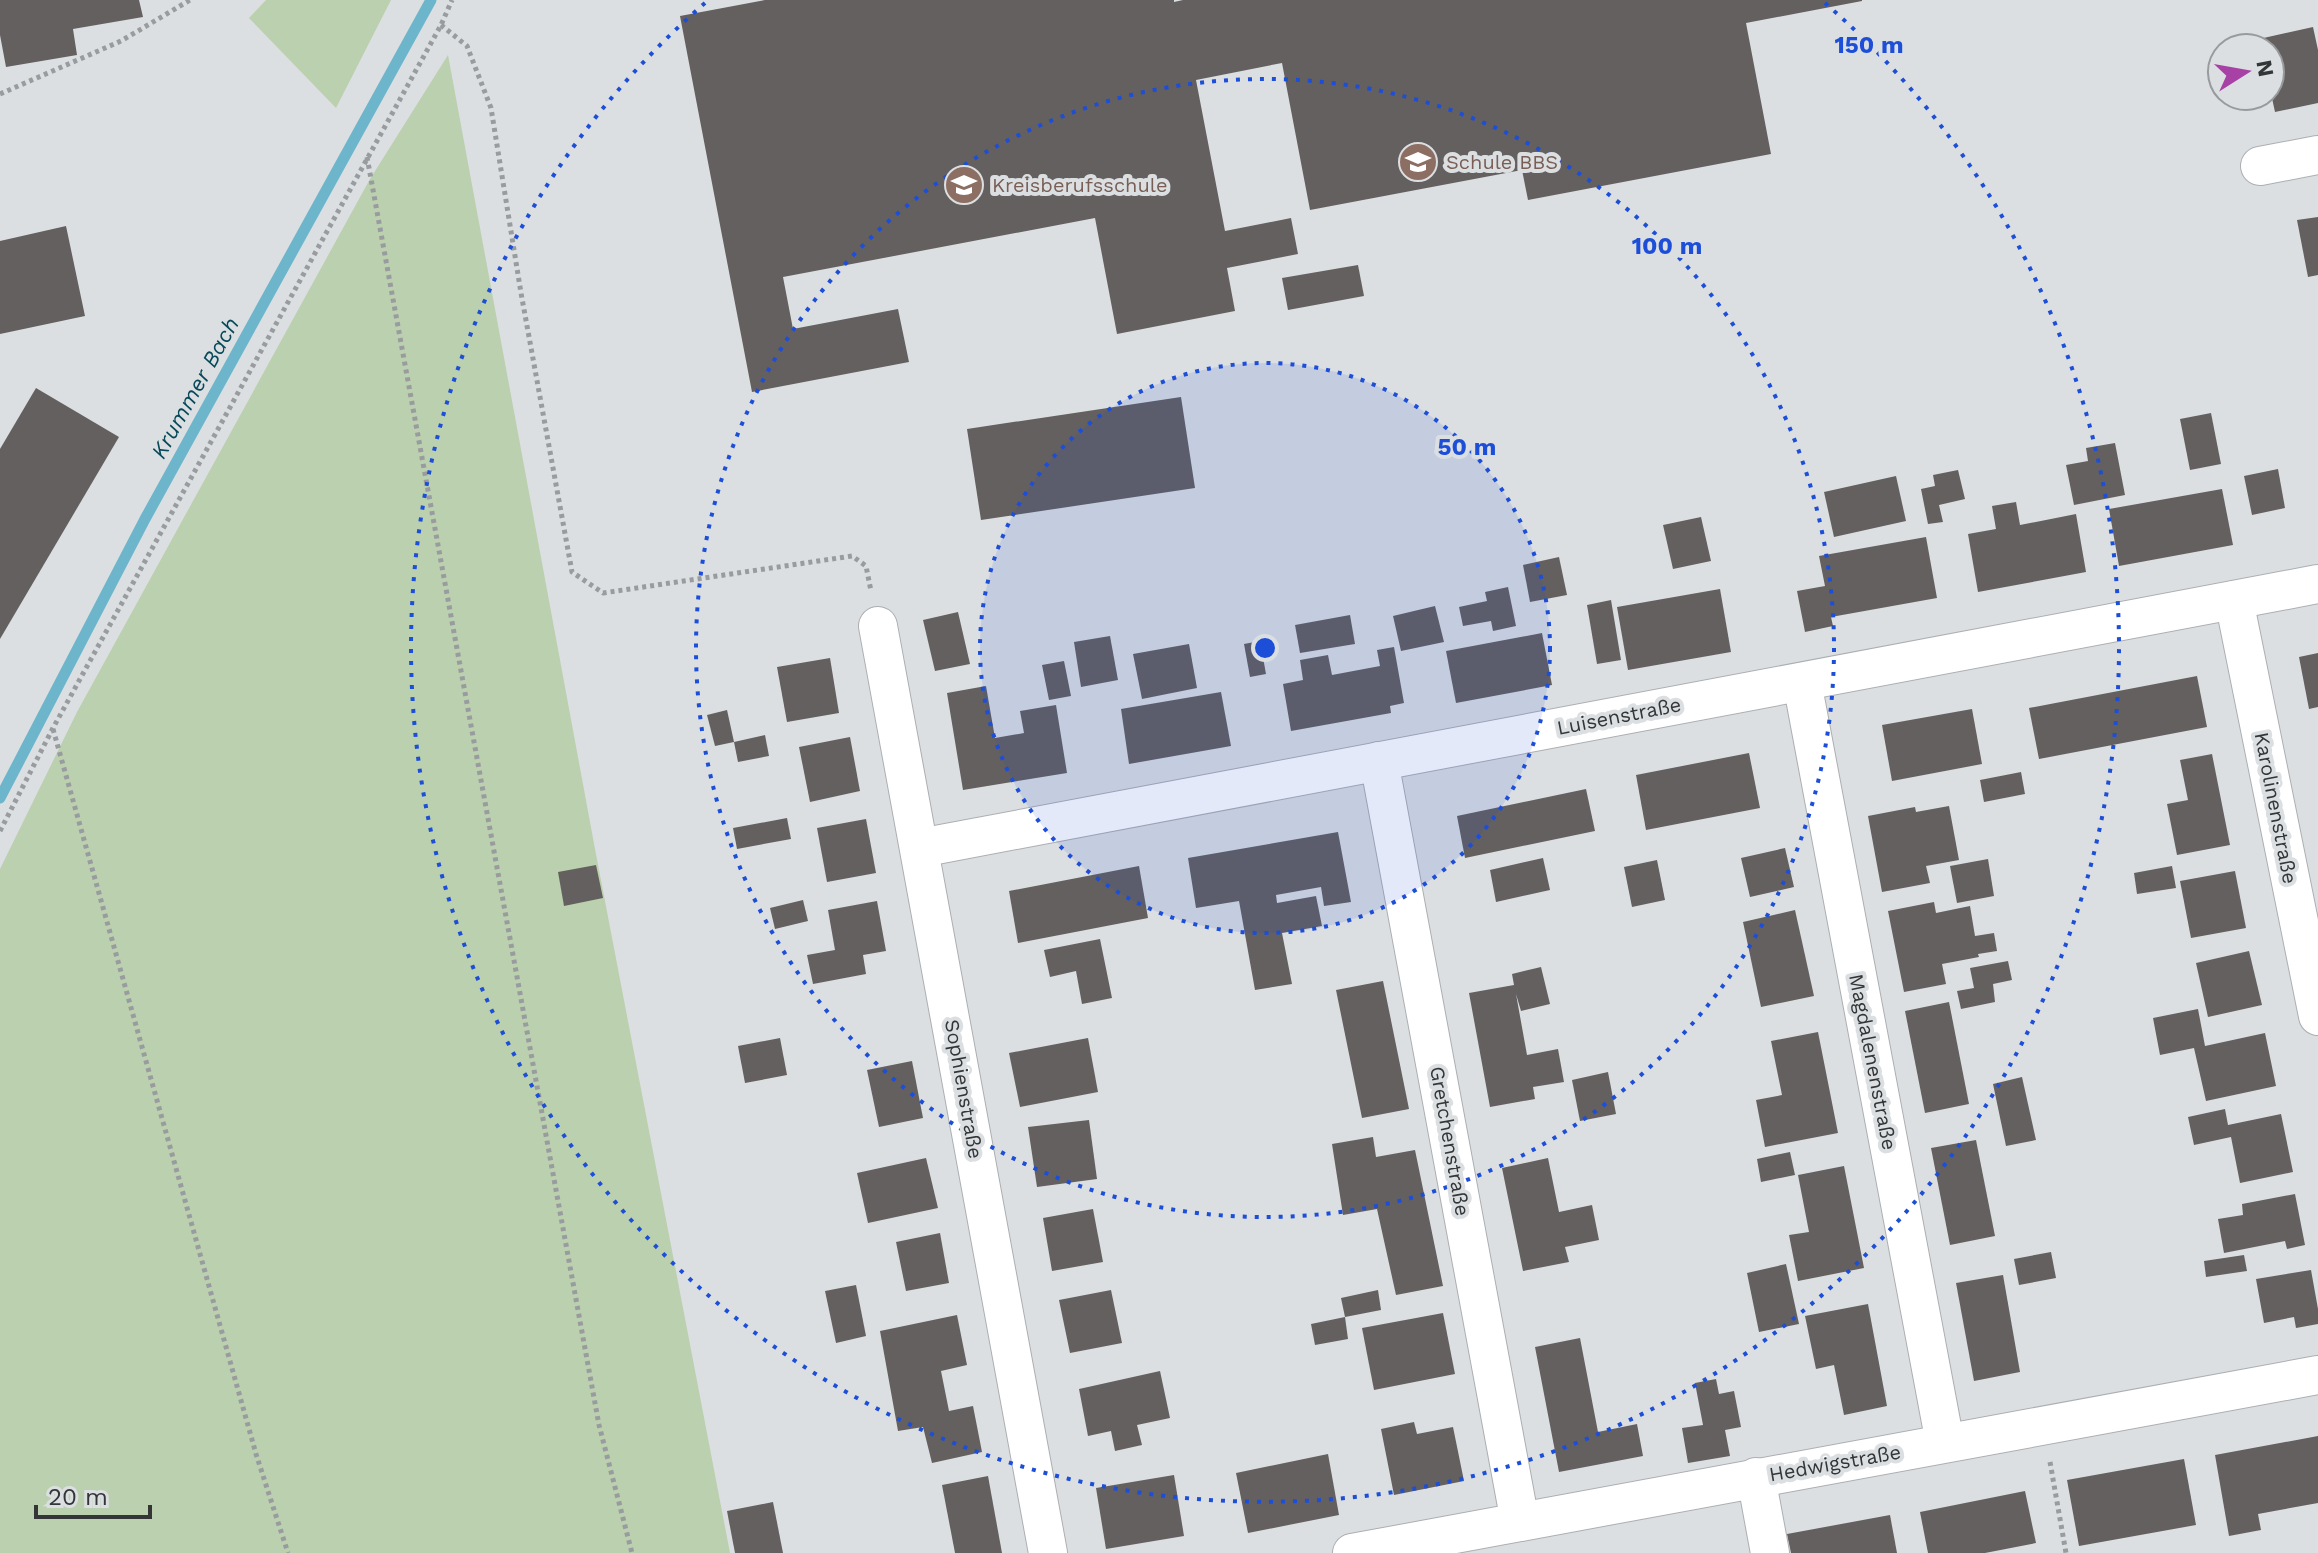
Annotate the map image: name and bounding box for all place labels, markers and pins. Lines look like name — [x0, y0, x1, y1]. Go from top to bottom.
school or university icon: Schule BBS — [1397, 141, 1439, 183]
place label: Schule BBS — [1446, 150, 1558, 174]
school or university icon: Kreisberufsschule — [943, 164, 985, 206]
place label: Kreisberufsschule — [992, 173, 1167, 197]
centre of rings — [1251, 634, 1279, 662]

